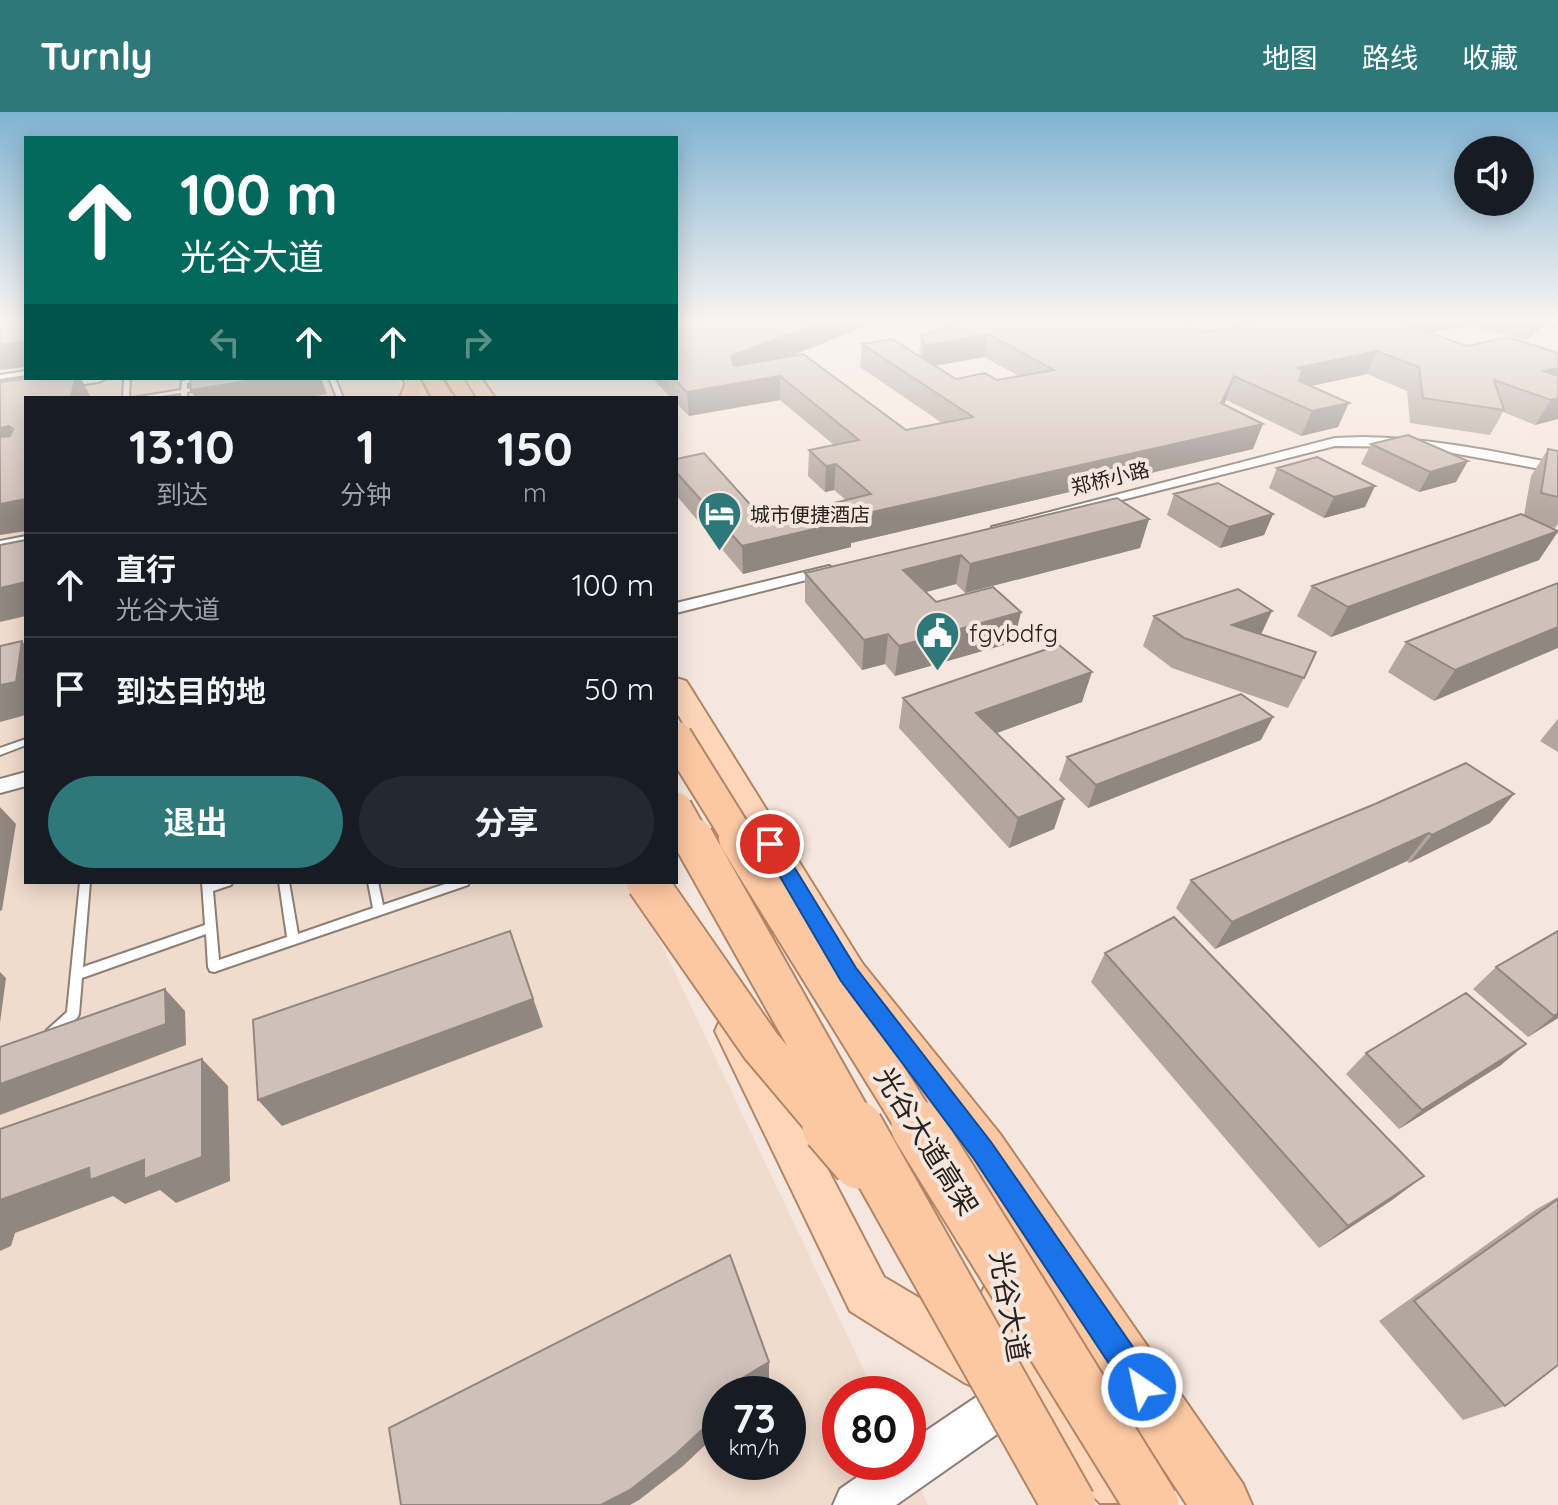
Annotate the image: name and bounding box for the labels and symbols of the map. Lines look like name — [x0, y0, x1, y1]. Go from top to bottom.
street label: 郑桥小路 — [1068, 456, 1152, 500]
hotel icon: 城市便捷酒店 — [695, 490, 743, 553]
place label: 城市便捷酒店 — [750, 502, 870, 527]
public building icon: fgvbdfg — [914, 609, 962, 672]
place label: fgvbdfg — [969, 618, 1058, 648]
pin — [736, 810, 804, 878]
street label: 光谷大道高架 — [868, 1060, 986, 1222]
street label: 光谷大道 — [983, 1248, 1037, 1364]
position arrow — [1100, 1345, 1184, 1429]
speed limit sign: 80 — [822, 1376, 926, 1480]

